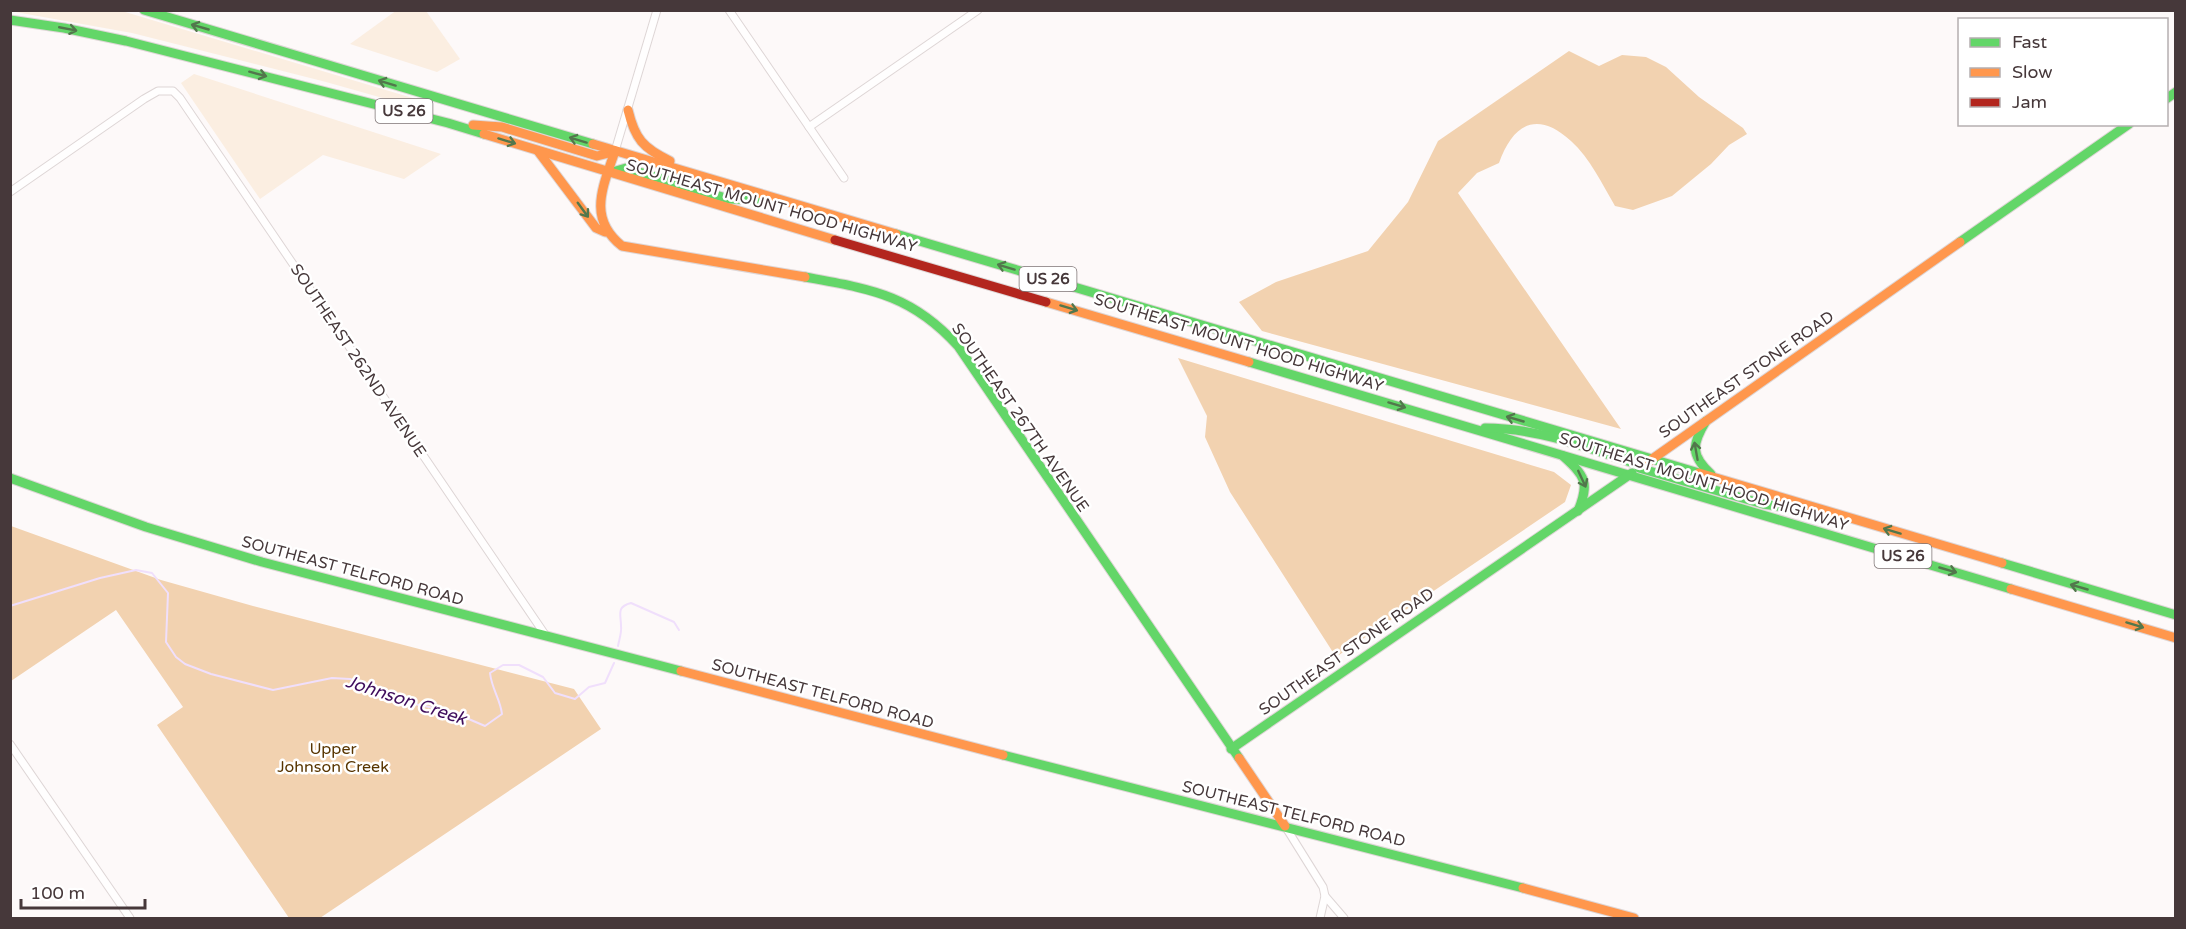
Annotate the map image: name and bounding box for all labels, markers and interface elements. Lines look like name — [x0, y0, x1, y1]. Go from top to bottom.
legend — [1958, 18, 2168, 126]
one-way arrow — [191, 21, 210, 32]
one-way arrow — [58, 23, 78, 34]
text: Fast — [2012, 31, 2047, 53]
text: Slow — [2012, 61, 2053, 83]
one-way arrow — [248, 69, 267, 80]
one-way arrow — [378, 77, 397, 88]
text: Jam — [2012, 91, 2047, 113]
road number: US 26 — [376, 99, 432, 123]
one-way arrow — [569, 134, 588, 145]
one-way arrow — [497, 136, 516, 147]
street label: SOUTHEAST MOUNT HOOD HIGHWAY — [624, 155, 920, 257]
one-way arrow — [577, 201, 589, 217]
street label: SOUTHEAST 262ND AVENUE — [286, 260, 430, 461]
one-way arrow — [997, 261, 1016, 272]
road number: US 26 — [1020, 267, 1076, 291]
street label: SOUTHEAST MOUNT HOOD HIGHWAY — [1091, 289, 1386, 397]
one-way arrow — [1059, 303, 1078, 314]
street label: SOUTHEAST STONE ROAD — [1655, 307, 1838, 443]
street label: SOUTHEAST 267TH AVENUE — [947, 319, 1093, 516]
one-way arrow — [1387, 400, 1406, 411]
one-way arrow — [1506, 413, 1525, 424]
street label: SOUTHEAST MOUNT HOOD HIGHWAY — [1556, 428, 1851, 536]
one-way arrow — [1691, 442, 1702, 461]
one-way arrow — [1576, 470, 1588, 488]
one-way arrow — [1883, 525, 1902, 536]
street label: SOUTHEAST TELFORD ROAD — [239, 532, 466, 610]
road number: US 26 — [1874, 544, 1932, 568]
one-way arrow — [1938, 565, 1957, 576]
one-way arrow — [2070, 581, 2089, 592]
street label: SOUTHEAST STONE ROAD — [1255, 584, 1438, 720]
one-way arrow — [2125, 620, 2144, 631]
street label: SOUTHEAST TELFORD ROAD — [709, 655, 936, 733]
water label: Johnson Creek — [343, 670, 470, 730]
park label: Upper Johnson Creek — [277, 739, 389, 777]
street label: SOUTHEAST TELFORD ROAD — [1180, 777, 1407, 851]
scale bar — [21, 872, 146, 910]
text: 100 m — [30, 882, 85, 904]

